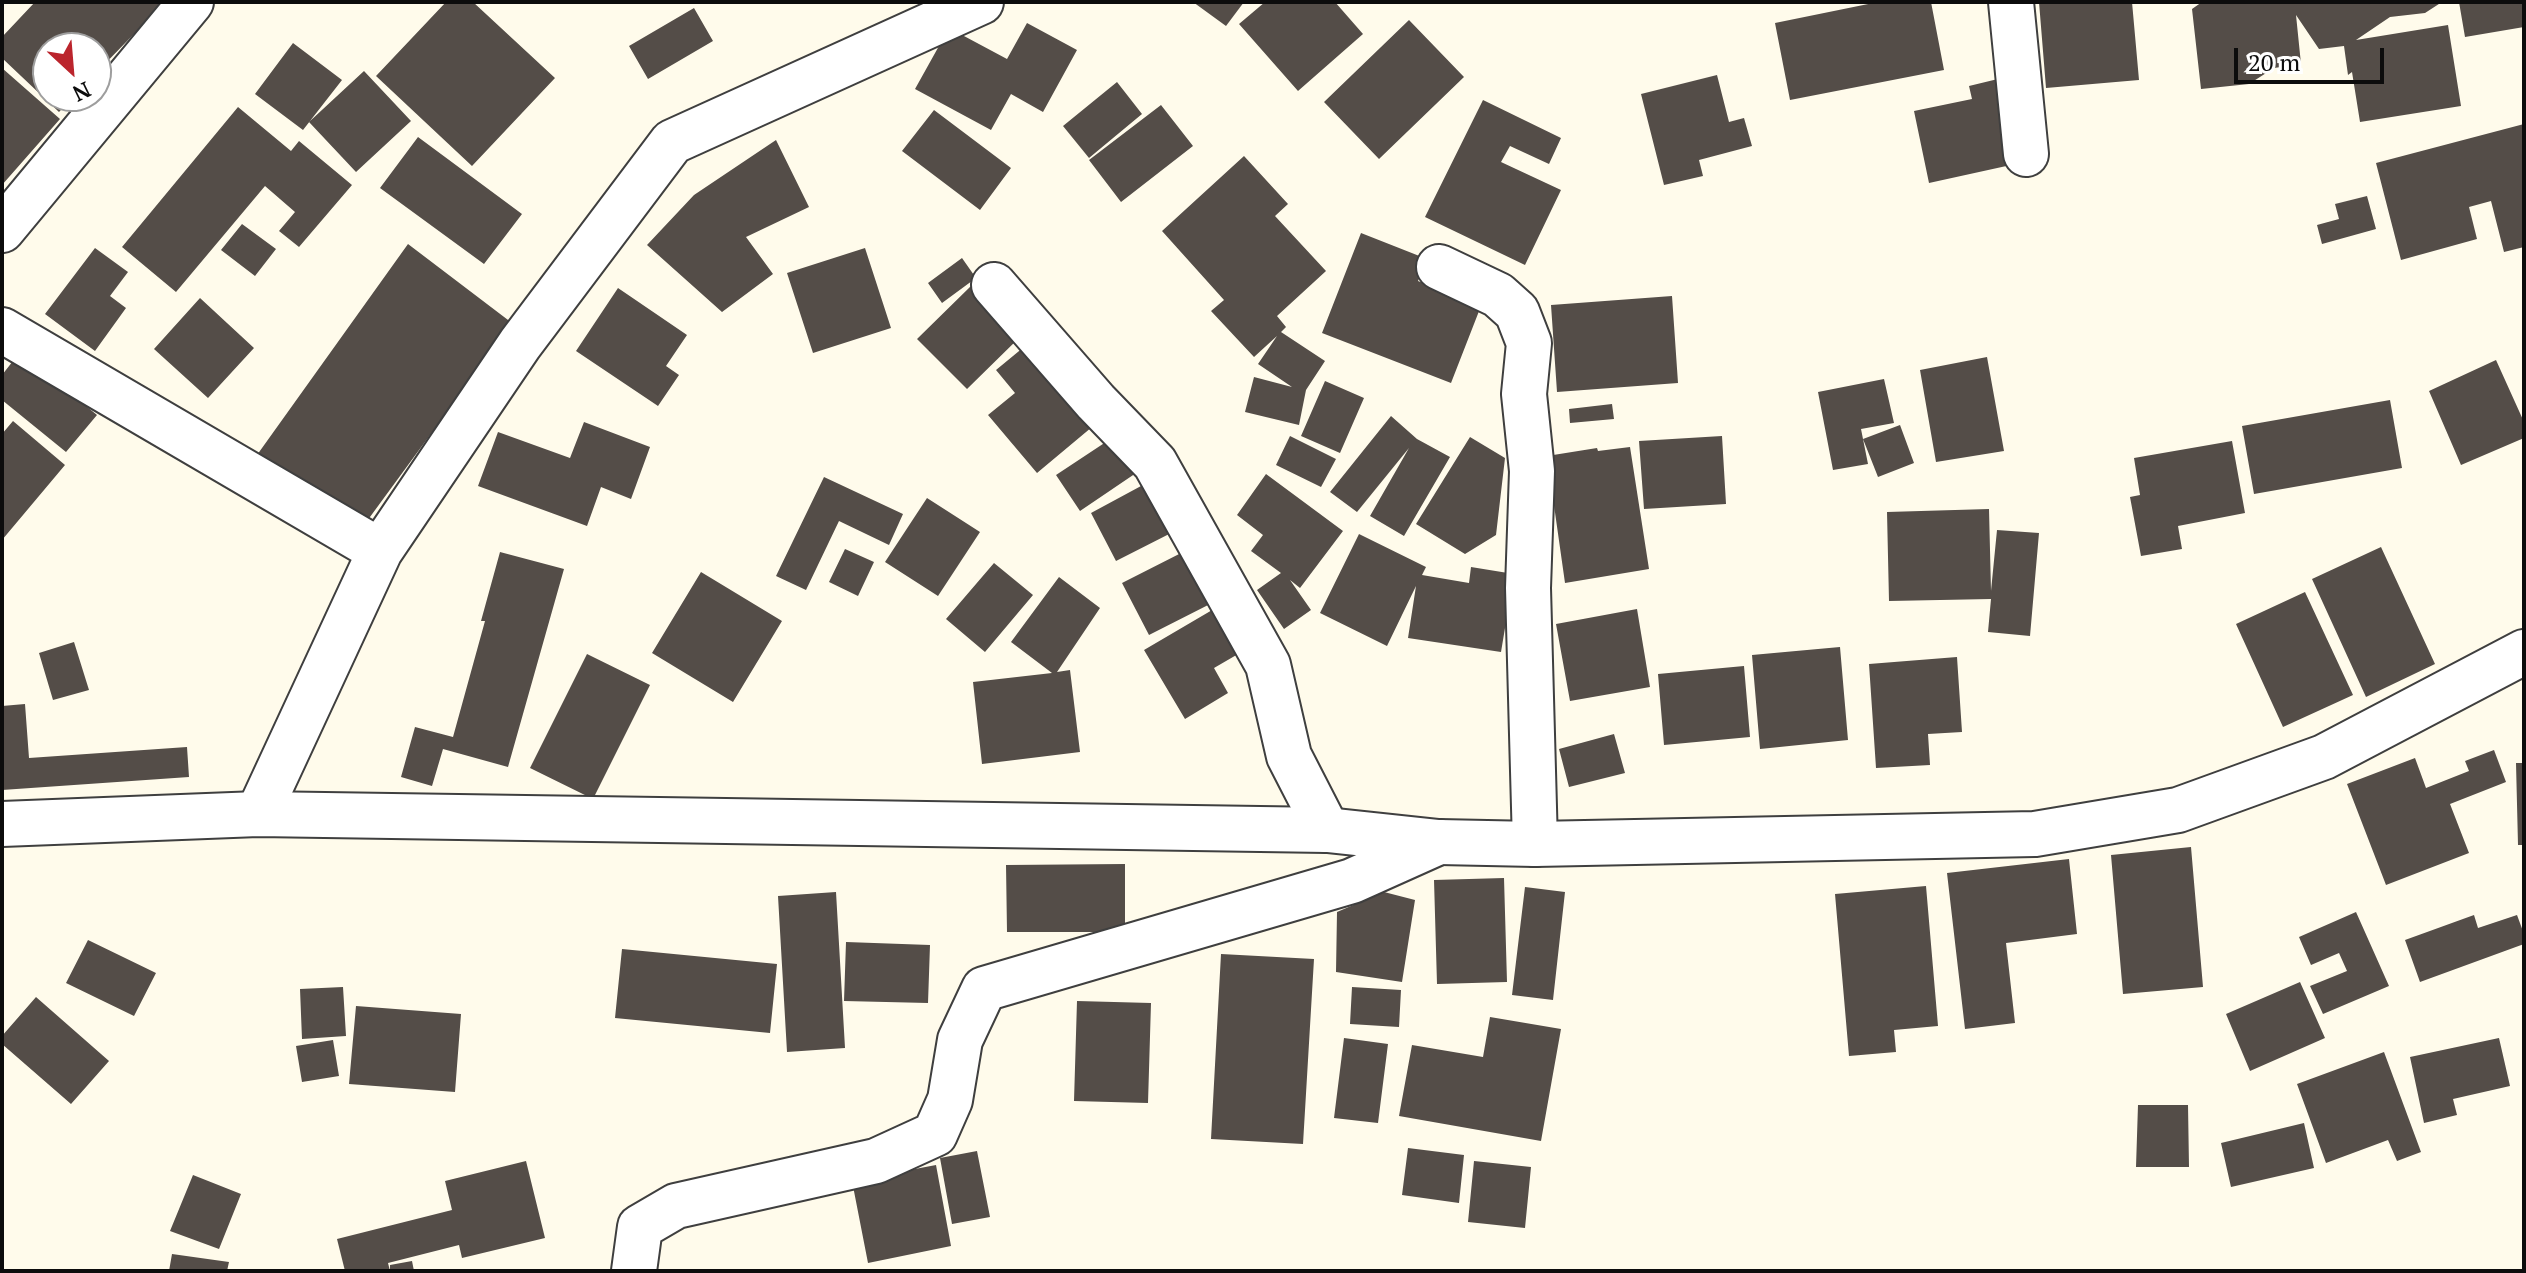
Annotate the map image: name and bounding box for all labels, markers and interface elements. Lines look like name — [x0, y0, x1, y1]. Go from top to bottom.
north arrow — [32, 32, 112, 112]
scale bar — [2238, 32, 2388, 82]
text: 20 m — [2248, 46, 2300, 78]
text: N — [68, 76, 96, 109]

